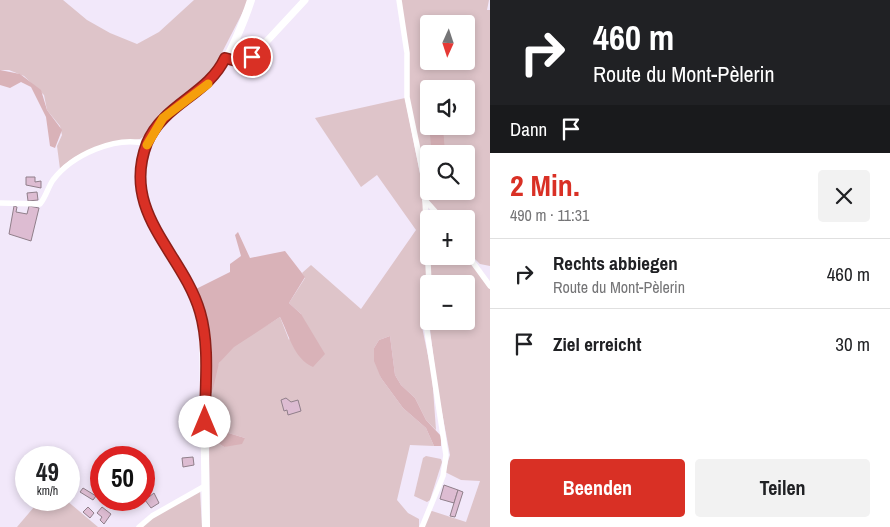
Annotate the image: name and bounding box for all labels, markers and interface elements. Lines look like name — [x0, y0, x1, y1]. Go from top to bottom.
text: 460 m — [593, 14, 674, 61]
north arrow — [420, 15, 475, 70]
map controls — [420, 15, 475, 330]
icon: right — [510, 20, 575, 85]
pin — [231, 36, 273, 78]
icon: arrive — [238, 43, 266, 71]
text: Route du Mont-Pèlerin — [593, 59, 775, 89]
button: sound — [420, 80, 475, 135]
icon: arrive — [557, 115, 585, 143]
text: Dann — [510, 116, 547, 142]
button: search — [420, 145, 475, 200]
text: 2 Min. — [510, 165, 580, 205]
button: close — [818, 170, 870, 222]
text: 490 m · 11:31 — [510, 204, 589, 226]
button: + — [420, 210, 475, 265]
text: Rechts abbiegen — [553, 250, 678, 276]
icon: right — [510, 260, 538, 288]
text: 460 m — [827, 261, 870, 287]
button: − — [420, 275, 475, 330]
text: Route du Mont-Pèlerin — [553, 276, 685, 298]
icon: arrive — [510, 330, 538, 358]
text: Ziel erreicht — [553, 331, 641, 357]
text: 30 m — [835, 331, 870, 357]
position arrow — [178, 395, 230, 447]
speed limit sign: 50 — [90, 446, 155, 511]
text: 49 — [36, 455, 59, 489]
button: Beenden — [510, 459, 685, 517]
button: Teilen — [695, 459, 870, 517]
text: km/h — [37, 483, 58, 499]

